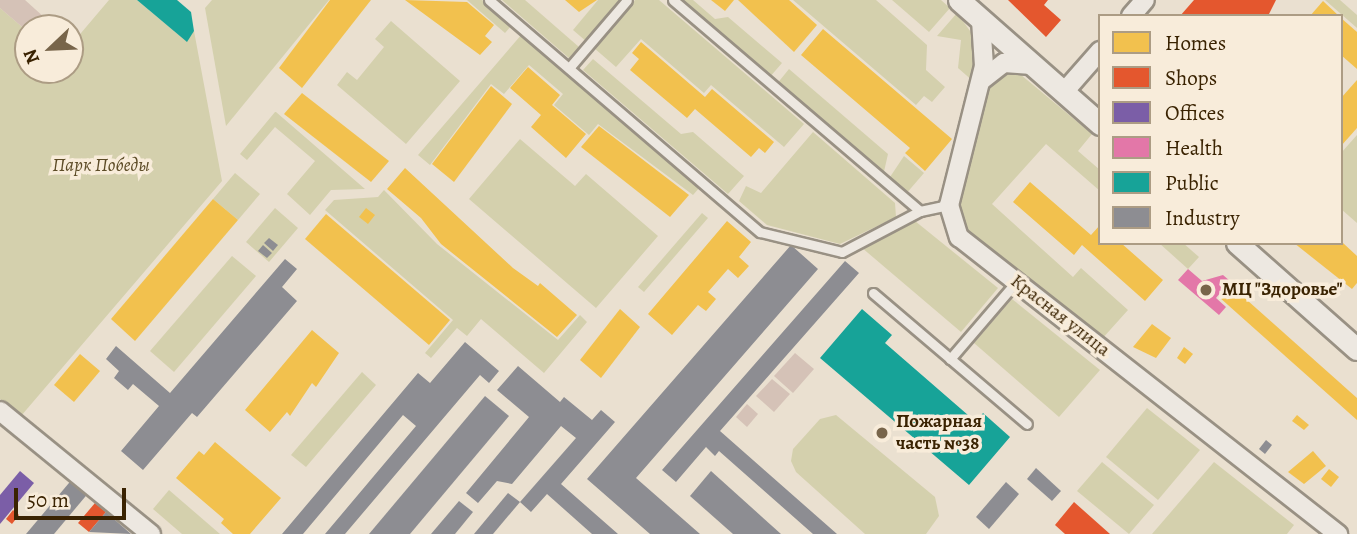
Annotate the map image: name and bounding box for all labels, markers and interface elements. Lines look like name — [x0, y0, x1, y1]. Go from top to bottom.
north arrow — [14, 14, 84, 84]
legend — [1098, 14, 1343, 245]
text: Homes — [1165, 29, 1226, 57]
text: N — [17, 45, 46, 68]
text: Shops — [1165, 64, 1217, 92]
text: Offices — [1165, 99, 1225, 127]
text: Health — [1165, 134, 1223, 162]
park label: Парк Победы — [52, 155, 150, 177]
text: Public — [1165, 169, 1219, 197]
text: Industry — [1165, 204, 1240, 232]
street label: Красная улица — [1006, 270, 1114, 362]
place label: МЦ "Здоровье" — [1222, 279, 1343, 301]
marker: МЦ "Здоровье" — [1196, 280, 1216, 300]
place label: Пожарная часть №38 — [896, 411, 982, 455]
marker: Пожарная часть №38 — [874, 425, 890, 441]
scale bar — [18, 475, 130, 518]
text: 50 m — [27, 486, 69, 514]

